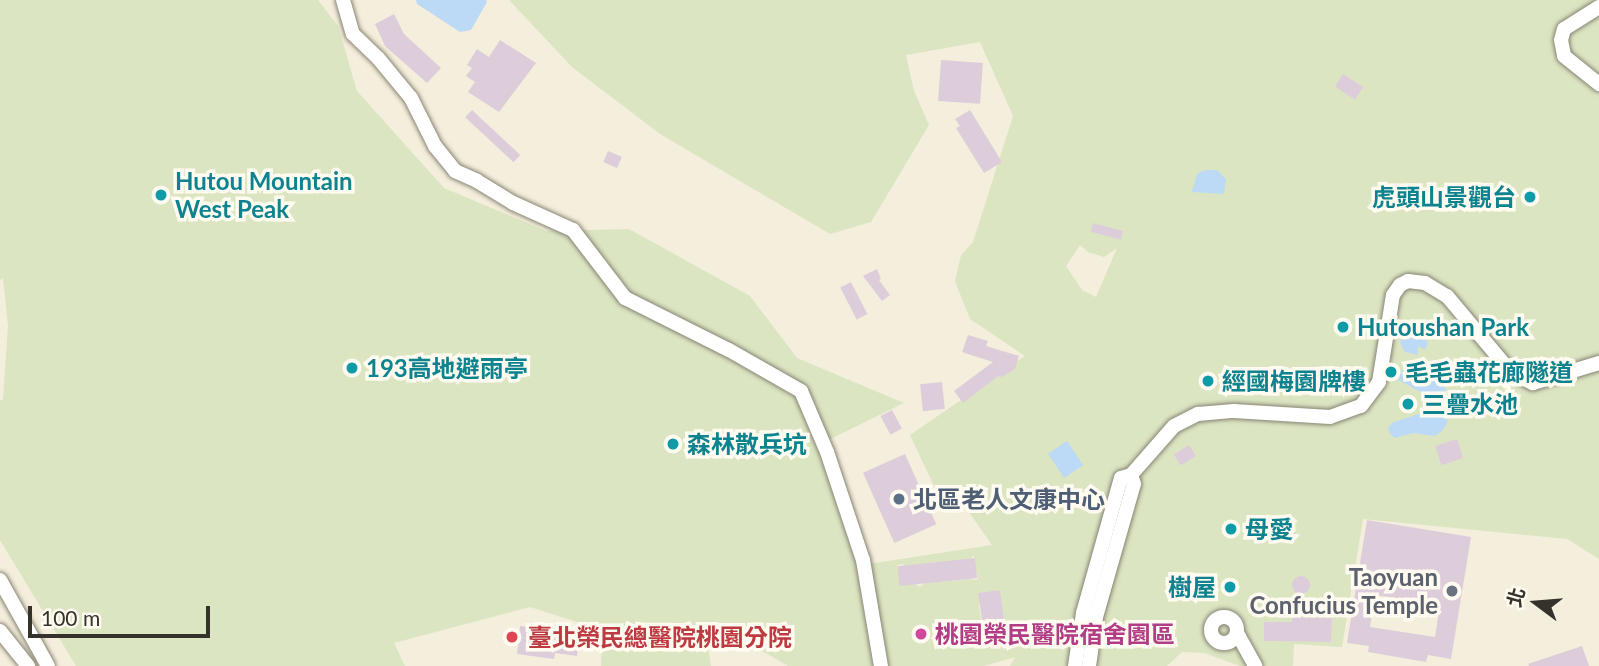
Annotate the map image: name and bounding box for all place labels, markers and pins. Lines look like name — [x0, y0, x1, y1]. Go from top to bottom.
place label: Hutou Mountain West Peak — [175, 167, 353, 223]
place label: 虎頭山景觀台 — [1372, 183, 1516, 211]
marker: Hutou Mountain West Peak — [153, 187, 169, 203]
marker: 虎頭山景觀台 — [1522, 189, 1538, 205]
place label: Hutoushan Park — [1357, 313, 1529, 341]
marker: Hutoushan Park — [1335, 319, 1351, 335]
place label: 193高地避雨亭 — [366, 354, 528, 382]
place label: 毛毛蟲花廊隧道 — [1405, 358, 1573, 386]
marker: 193高地避雨亭 — [344, 360, 360, 376]
marker: 毛毛蟲花廊隧道 — [1383, 364, 1399, 380]
place label: 經國梅園牌樓 — [1222, 367, 1366, 395]
marker: 經國梅園牌樓 — [1200, 373, 1216, 389]
place label: 三疊水池 — [1422, 390, 1518, 418]
marker: 三疊水池 — [1400, 396, 1416, 412]
place label: 森林散兵坑 — [687, 430, 807, 458]
marker: 森林散兵坑 — [665, 436, 681, 452]
place label: 北區老人文康中心 — [913, 485, 1105, 513]
marker: 北區老人文康中心 — [891, 491, 907, 507]
place label: 母愛 — [1245, 515, 1293, 543]
marker: 母愛 — [1223, 521, 1239, 537]
place label: Taoyuan Confucius Temple — [1249, 563, 1438, 619]
place label: 樹屋 — [1168, 573, 1216, 601]
marker: 樹屋 — [1222, 579, 1238, 595]
marker: Taoyuan Confucius Temple — [1444, 583, 1460, 599]
place label: 桃園榮民醫院宿舍園區 — [935, 620, 1175, 648]
place label: 臺北榮民總醫院桃園分院 — [528, 623, 792, 651]
marker: 桃園榮民醫院宿舍園區 — [913, 626, 929, 642]
marker: 臺北榮民總醫院桃園分院 — [502, 627, 522, 647]

